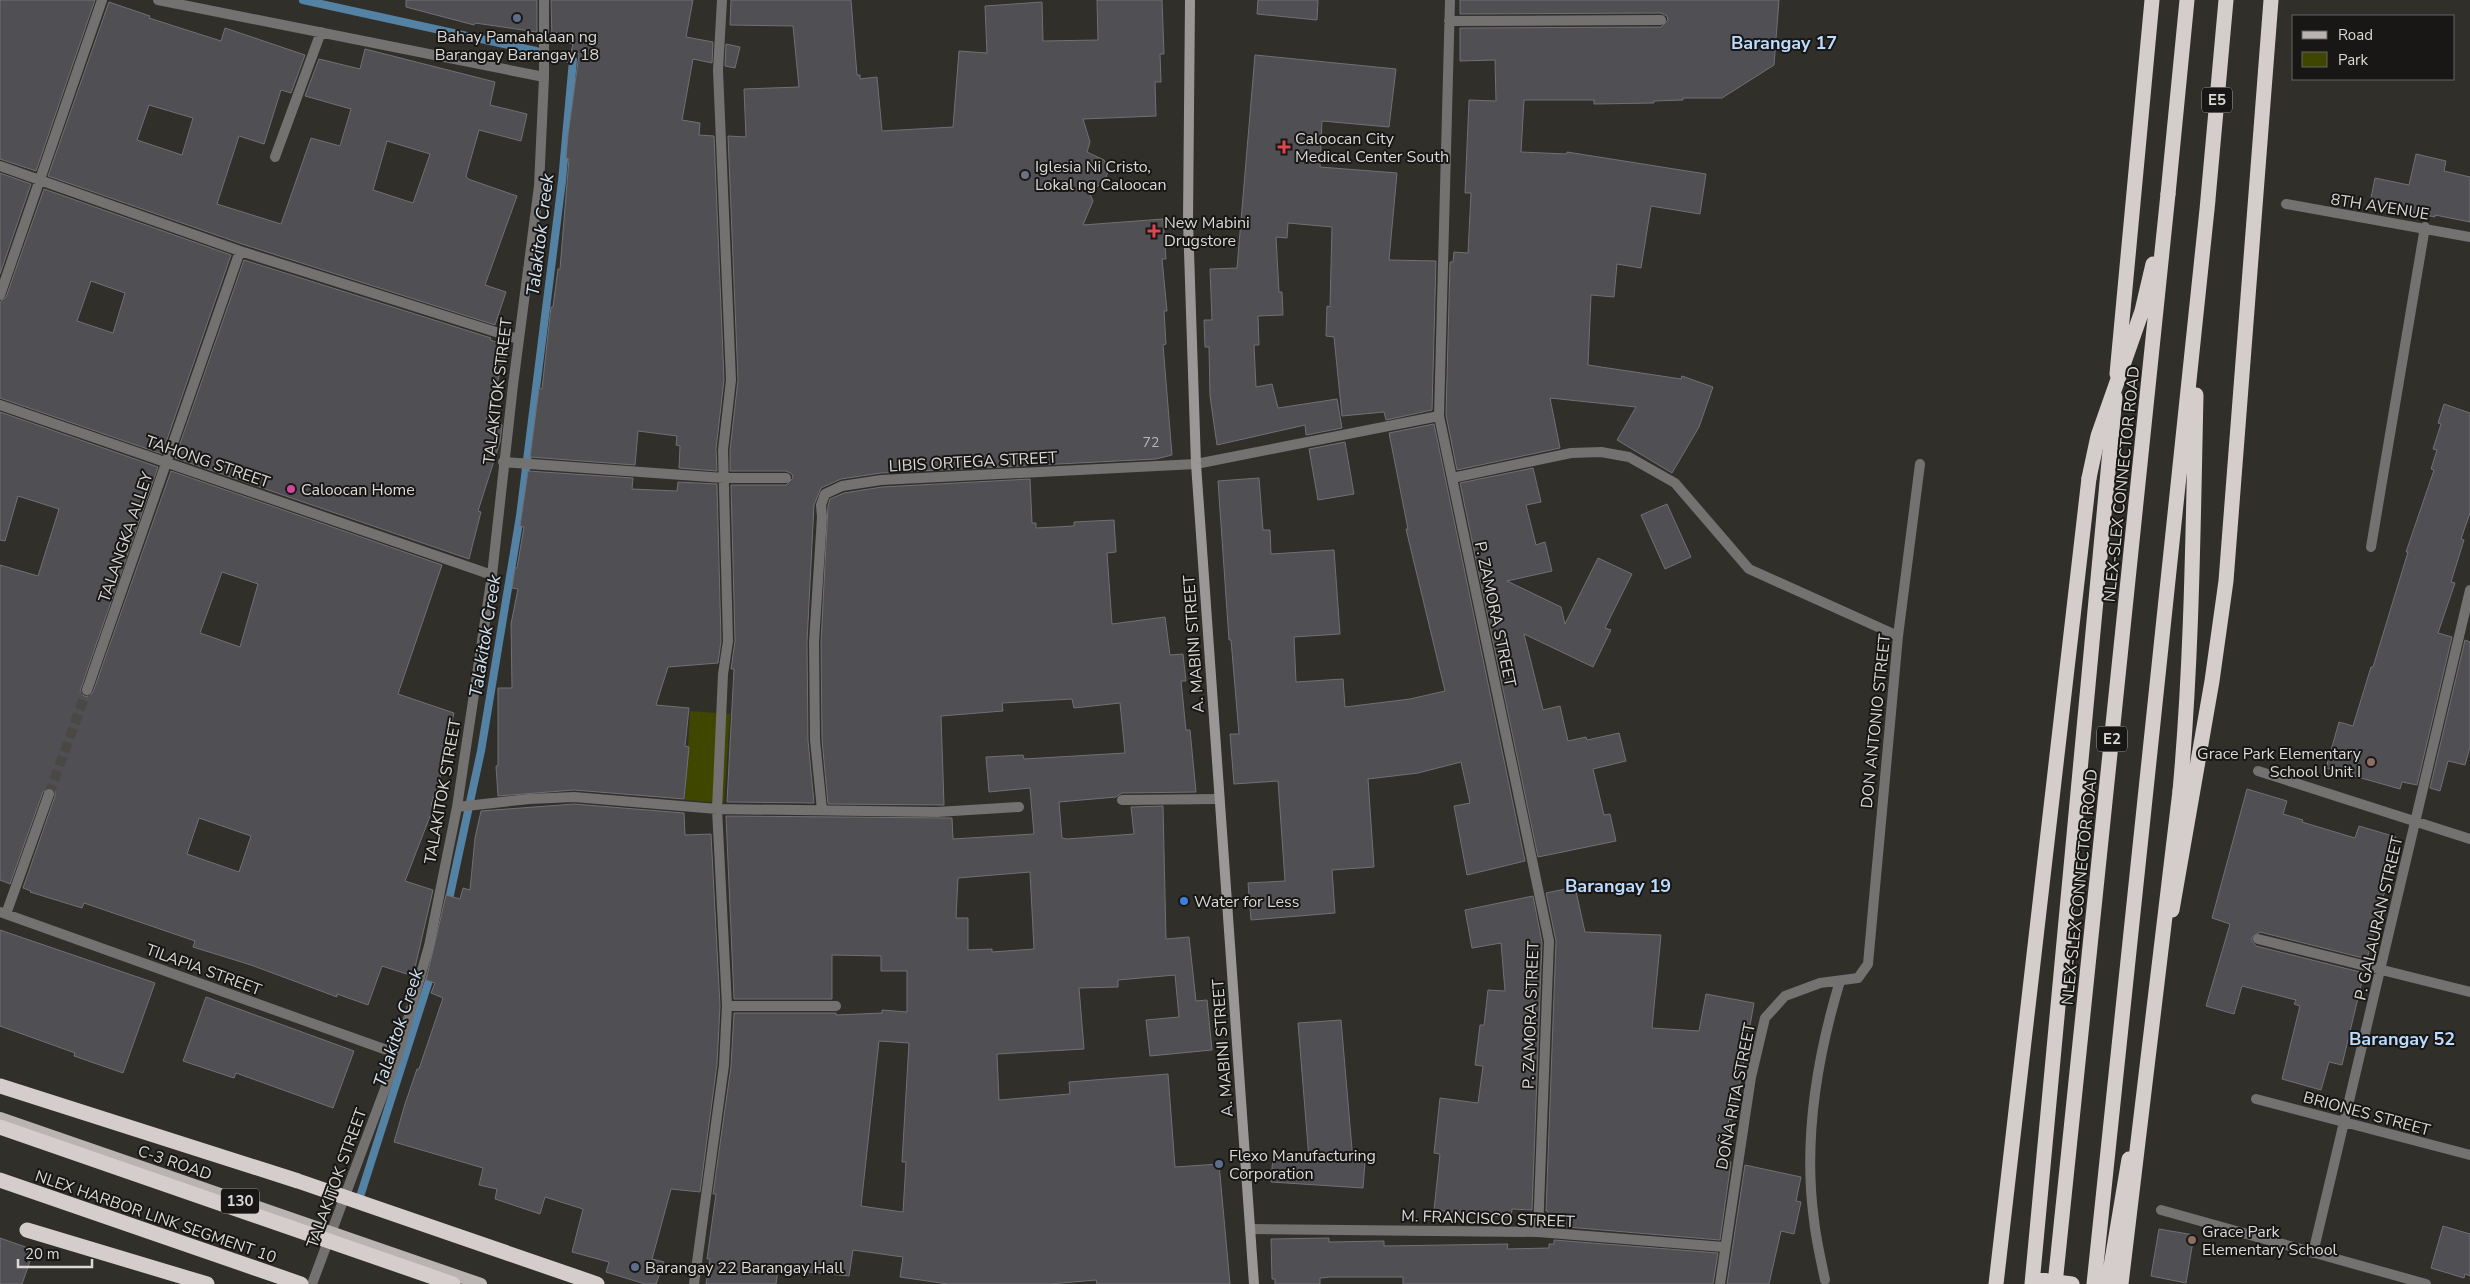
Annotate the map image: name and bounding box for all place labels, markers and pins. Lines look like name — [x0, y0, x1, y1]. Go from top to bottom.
marker: Bahay Pamahalaan ng Barangay Barangay 18 — [511, 12, 523, 24]
place label: Bahay Pamahalaan ng Barangay Barangay 18 — [435, 26, 599, 66]
place label: Caloocan City Medical Center South — [1295, 128, 1449, 168]
marker: Caloocan City Medical Center South — [1277, 140, 1291, 154]
place label: Iglesia Ni Cristo, Lokal ng Caloocan — [1035, 156, 1167, 196]
marker: Iglesia Ni Cristo, Lokal ng Caloocan — [1019, 169, 1031, 181]
place label: New Mabini Drugstore — [1164, 212, 1250, 252]
marker: New Mabini Drugstore — [1148, 225, 1160, 237]
place label: Caloocan Home — [301, 479, 415, 501]
marker: Caloocan Home — [285, 483, 297, 495]
place label: Grace Park Elementary School Unit I — [2197, 743, 2362, 783]
marker: Grace Park Elementary School Unit I — [2365, 756, 2377, 768]
place label: Water for Less — [1194, 891, 1299, 913]
marker: Water for Less — [1178, 895, 1190, 907]
place label: Flexo Manufacturing Corporation — [1229, 1145, 1376, 1185]
marker: Flexo Manufacturing Corporation — [1213, 1158, 1225, 1170]
place label: Grace Park Elementary School — [2202, 1221, 2338, 1261]
marker: Grace Park Elementary School — [2186, 1234, 2198, 1246]
place label: Barangay 22 Barangay Hall — [645, 1257, 844, 1279]
marker: Barangay 22 Barangay Hall — [629, 1261, 641, 1273]

